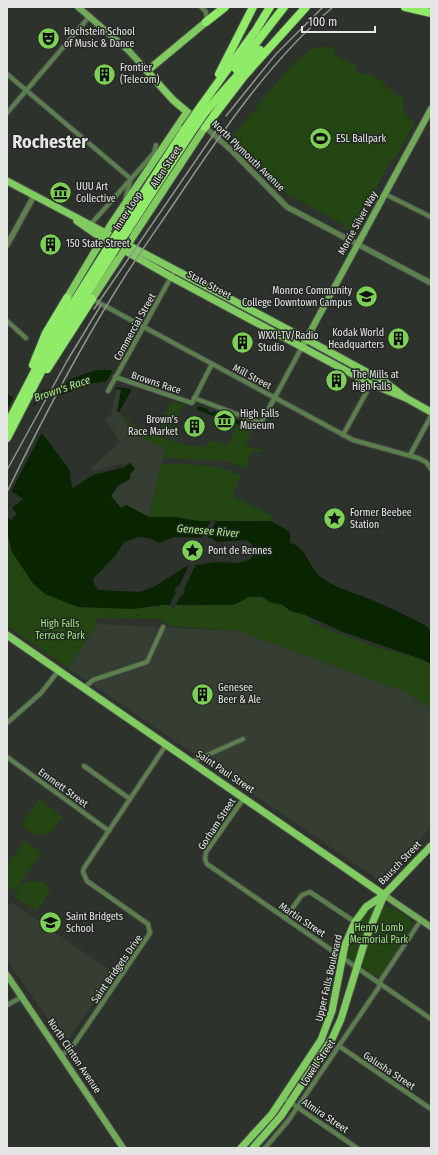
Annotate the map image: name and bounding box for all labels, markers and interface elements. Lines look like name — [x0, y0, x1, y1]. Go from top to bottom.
scale bar — [302, 8, 375, 34]
text: 100 m — [308, 15, 337, 29]
theatre icon: Hochstein School of Music & Dance — [35, 25, 61, 51]
place label: Hochstein School of Music & Dance — [64, 26, 135, 50]
building icon: Frontier (Telecom) — [91, 61, 117, 87]
place label: Frontier (Telecom) — [120, 62, 160, 86]
street label: North Plymouth Avenue — [209, 118, 287, 194]
sports icon: ESL Ballpark — [307, 126, 333, 152]
district label: Rochester — [12, 131, 88, 153]
place label: ESL Ballpark — [336, 133, 386, 145]
street label: Allen Street — [148, 143, 184, 190]
museum icon: UUU Art Collective — [47, 180, 73, 206]
place label: UUU Art Collective — [76, 181, 116, 205]
street label: Inner Loop — [111, 189, 145, 233]
street label: Morrie Silver Way — [336, 189, 381, 257]
building icon: 150 State Street — [37, 231, 63, 257]
place label: 150 State Street — [66, 238, 131, 250]
street label: State Street — [185, 268, 234, 302]
school or university icon: Monroe Community College Downtown Campus — [354, 284, 380, 310]
place label: Monroe Community College Downtown Campus — [242, 285, 353, 309]
street label: Commercial Street — [112, 291, 159, 363]
building icon: Kodak World Headquarters — [386, 326, 412, 352]
place label: Kodak World Headquarters — [328, 327, 384, 351]
building icon: WXXI-TV/Radio Studio — [229, 329, 255, 355]
place label: WXXI-TV/Radio Studio — [258, 330, 319, 354]
street label: Mill Street — [231, 362, 274, 392]
building icon: The Mills at High Falls — [324, 368, 350, 394]
street label: Browns Race — [130, 369, 182, 397]
place label: The Mills at High Falls — [352, 369, 400, 393]
water label: Brown's Race — [32, 373, 92, 405]
museum icon: High Falls Museum — [212, 407, 238, 433]
place label: High Falls Museum — [240, 408, 279, 432]
building icon: Brown's Race Market — [181, 413, 207, 439]
place label: Brown's Race Market — [128, 414, 179, 438]
place icon: Former Beebee Station — [321, 506, 347, 532]
place label: Former Beebee Station — [350, 507, 412, 531]
water label: Genesee River — [176, 522, 241, 540]
place icon: Pont de Rennes — [180, 538, 206, 564]
place label: Pont de Rennes — [208, 545, 272, 557]
park label: High Falls Terrace Park — [35, 618, 85, 642]
building icon: Genesee Beer & Ale — [190, 681, 216, 707]
place label: Genesee Beer & Ale — [218, 682, 261, 706]
street label: Saint Paul Street — [194, 748, 257, 796]
street label: Emmett Street — [36, 766, 91, 810]
street label: Gorham Street — [196, 795, 239, 852]
street label: Bausch Street — [376, 838, 424, 887]
street label: Martin Street — [276, 900, 328, 940]
school or university icon: Saint Bridgets School — [38, 910, 64, 936]
place label: Saint Bridgets School — [66, 911, 123, 935]
park label: Henry Lomb Memorial Park — [350, 922, 409, 946]
street label: Saint Bridgets Drive — [89, 932, 145, 1005]
street label: Upper Falls Boulevard — [313, 933, 345, 1023]
street label: North Clinton Avenue — [45, 1017, 103, 1096]
street label: Lowell Street — [298, 1037, 338, 1088]
street label: Galusha Street — [361, 1049, 418, 1093]
street label: Almira Street — [300, 1096, 351, 1136]

